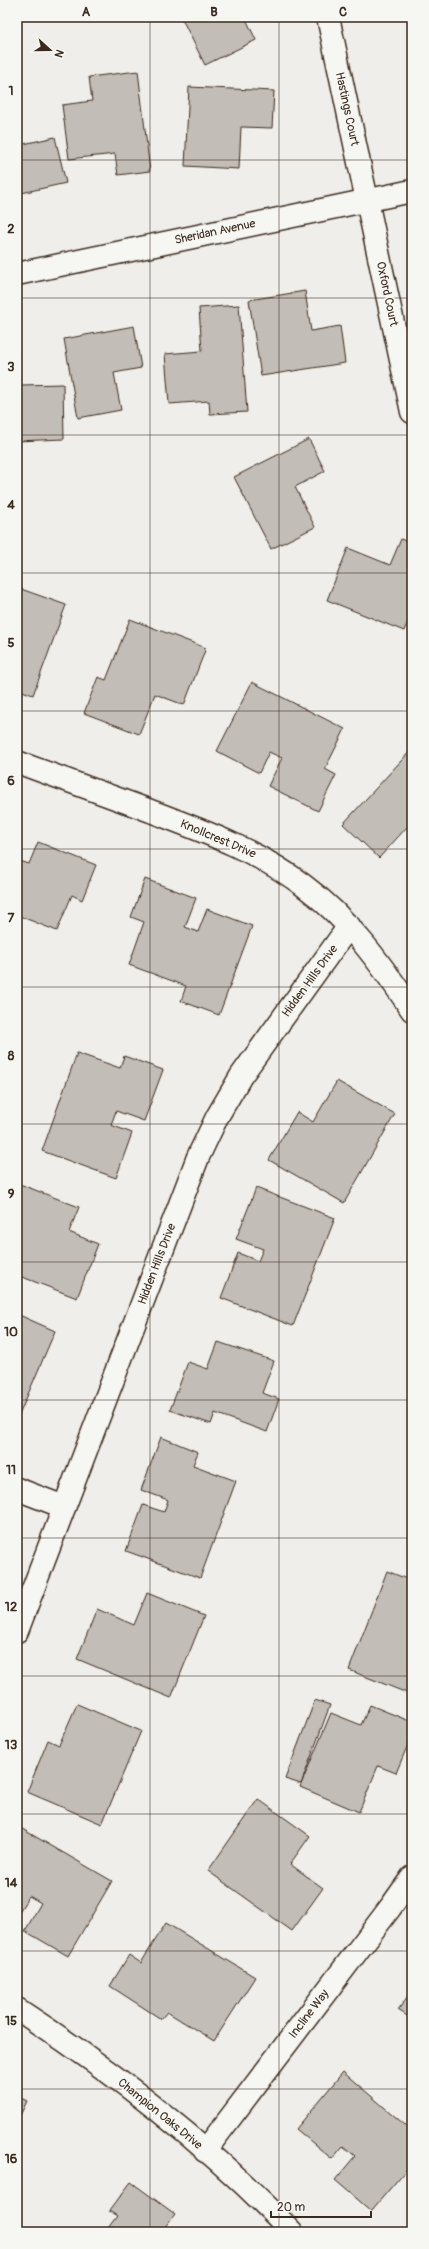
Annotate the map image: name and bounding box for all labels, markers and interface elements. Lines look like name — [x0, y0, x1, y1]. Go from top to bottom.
text: A — [82, 4, 91, 20]
text: B — [210, 4, 218, 20]
text: C — [339, 4, 347, 20]
north arrow — [30, 30, 70, 70]
text: N — [51, 48, 66, 60]
street label: Hastings Court — [332, 71, 362, 147]
text: 1 — [8, 83, 14, 99]
street label: Sheridan Avenue — [173, 216, 257, 248]
text: 2 — [7, 221, 15, 237]
street label: Oxford Court — [373, 260, 401, 328]
text: 3 — [7, 359, 15, 375]
text: 4 — [7, 497, 15, 513]
text: 5 — [7, 635, 15, 651]
text: 6 — [7, 773, 15, 789]
street label: Knollcrest Drive — [178, 816, 258, 862]
text: 7 — [8, 910, 15, 926]
street label: Hidden Hills Drive — [279, 942, 341, 1020]
text: 8 — [8, 1048, 15, 1064]
text: 9 — [8, 1186, 15, 1202]
street label: Hidden Hills Drive — [135, 1221, 179, 1307]
text: 10 — [4, 1324, 18, 1340]
text: 11 — [6, 1462, 16, 1478]
text: 12 — [5, 1599, 17, 1615]
text: 13 — [5, 1737, 17, 1753]
text: 14 — [5, 1875, 18, 1891]
street label: Incline Way — [286, 1987, 332, 2041]
text: 15 — [5, 2013, 17, 2029]
street label: Champion Oaks Drive — [115, 2075, 205, 2153]
text: 16 — [5, 2151, 18, 2167]
scale bar — [271, 2193, 371, 2219]
text: 20 m — [277, 2200, 306, 2215]

